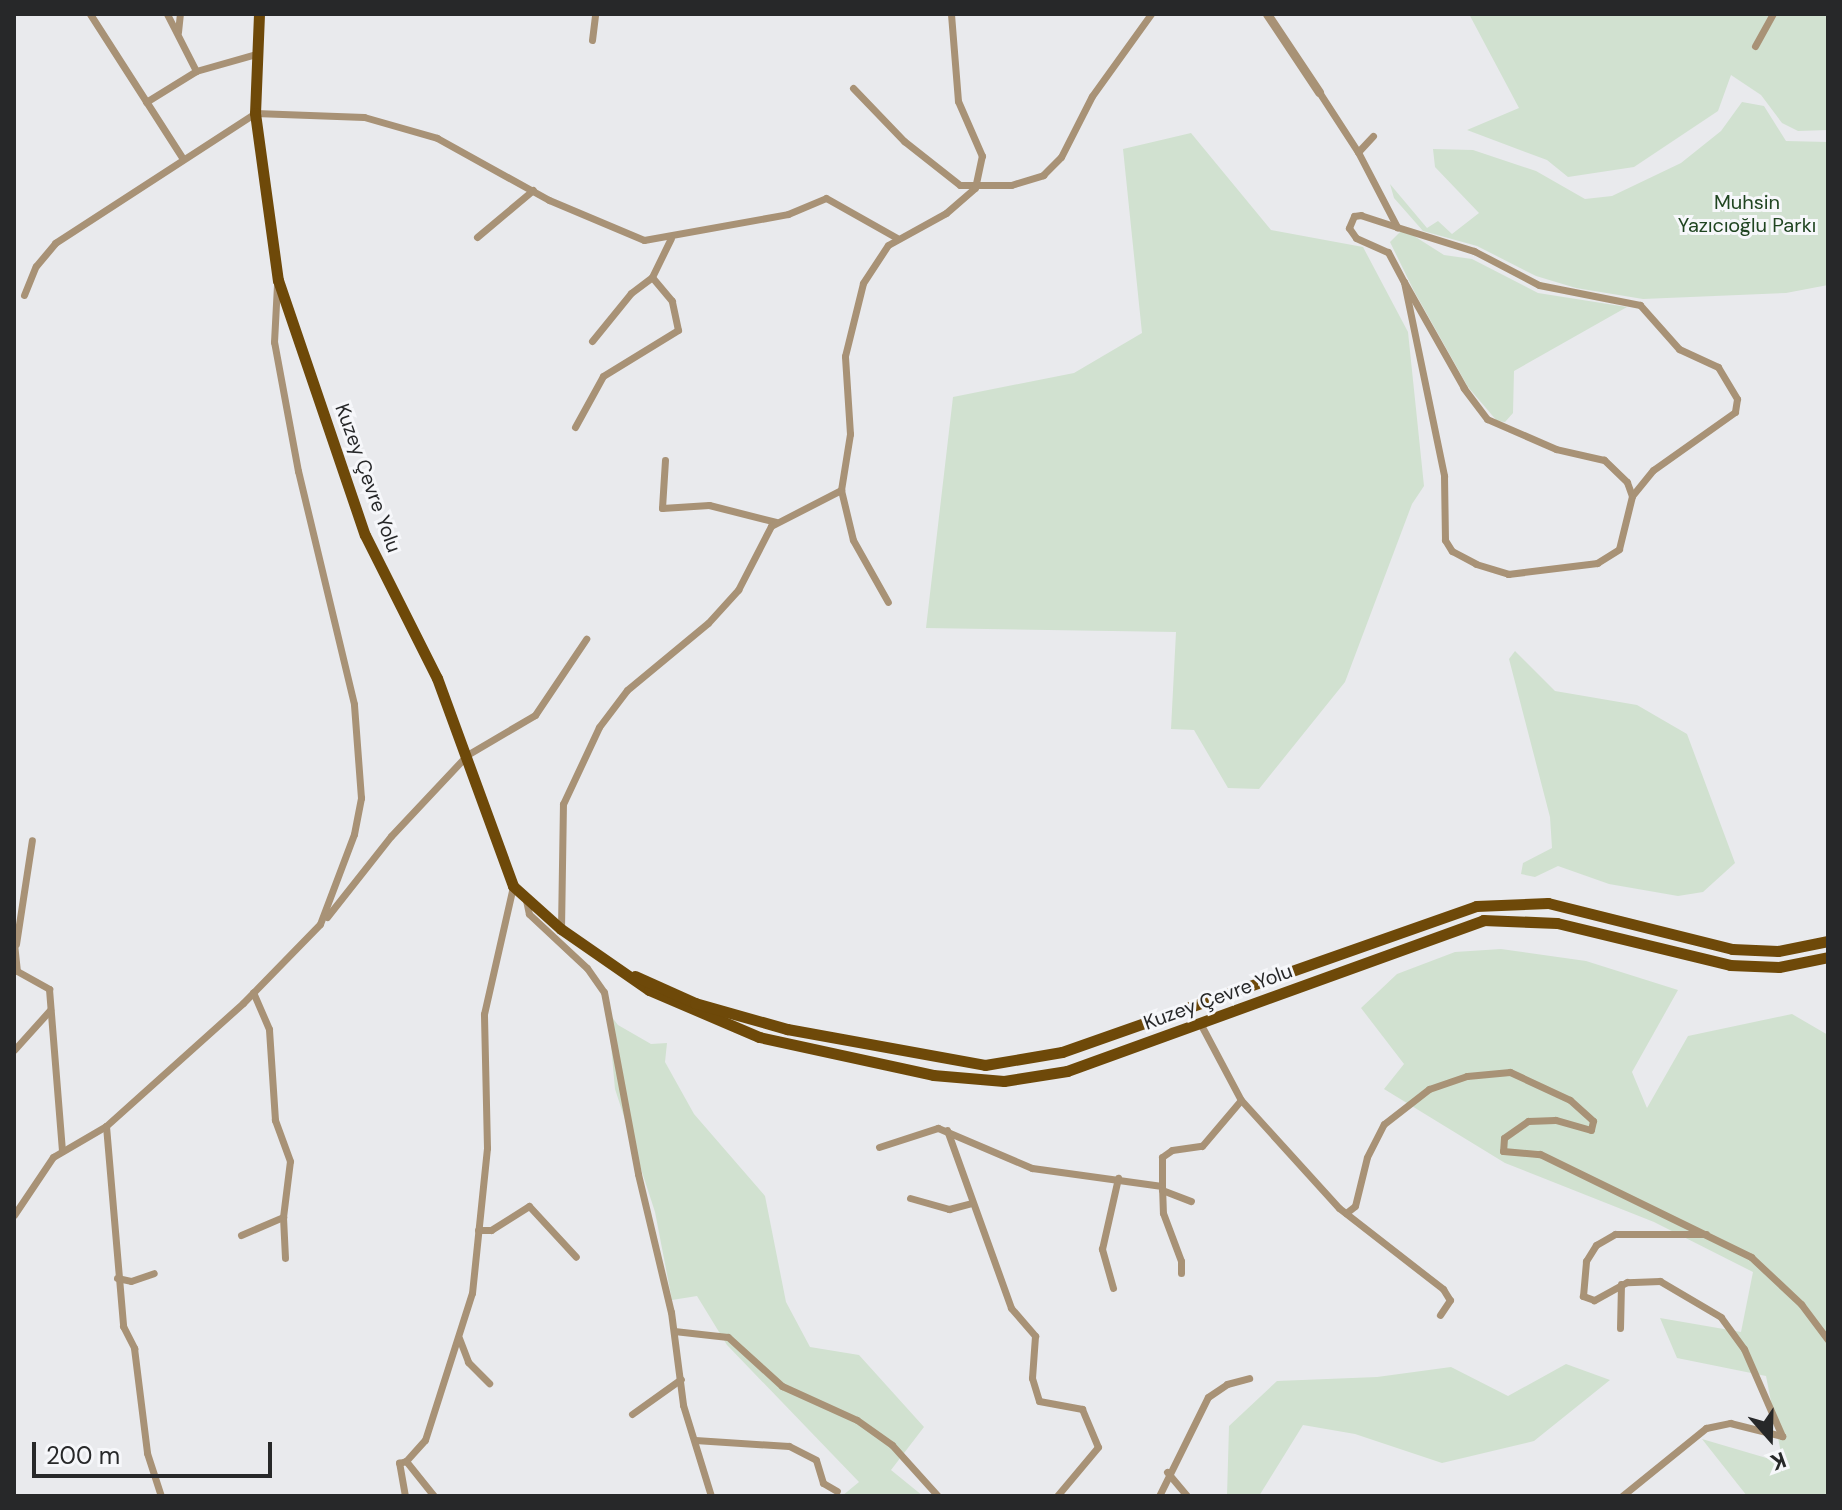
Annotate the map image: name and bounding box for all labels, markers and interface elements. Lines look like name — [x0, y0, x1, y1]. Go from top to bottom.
park label: Muhsin Yazıcıoğlu Parkı — [1678, 190, 1816, 237]
street label: Kuzey Çevre Yolu — [330, 400, 406, 556]
street label: Kuzey Çevre Yolu — [1140, 959, 1296, 1035]
north arrow — [1730, 1398, 1810, 1478]
scale bar — [36, 1426, 276, 1476]
text: 200 m — [46, 1440, 120, 1471]
text: K — [1767, 1445, 1790, 1477]

